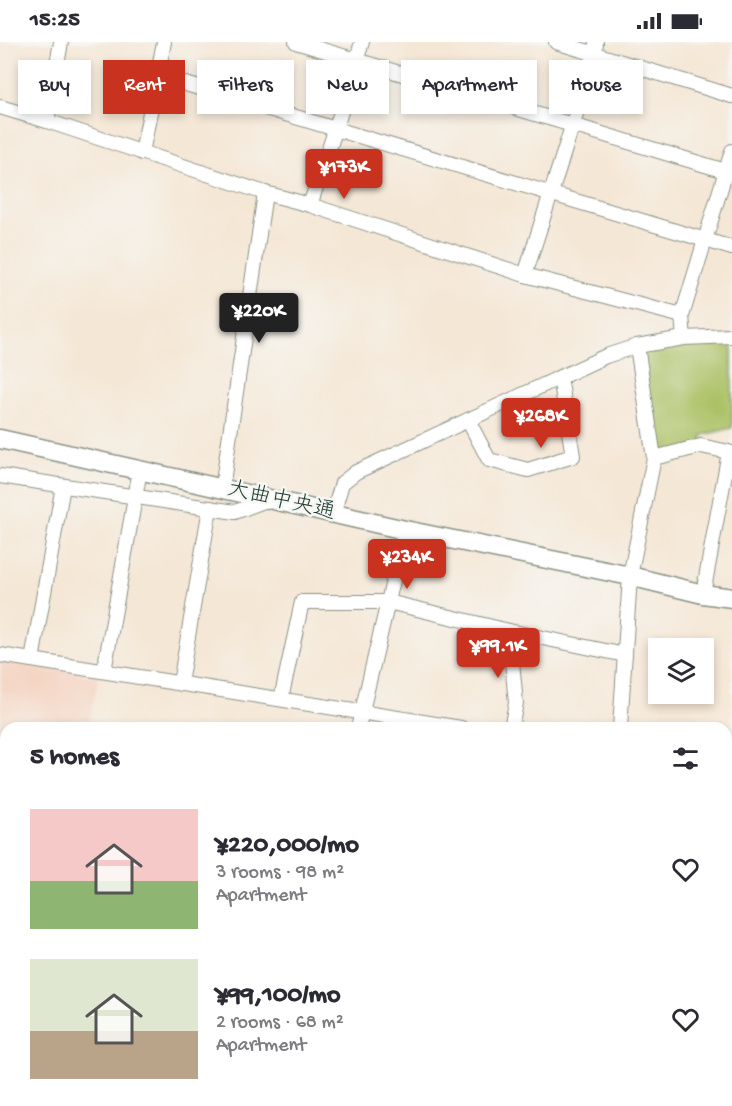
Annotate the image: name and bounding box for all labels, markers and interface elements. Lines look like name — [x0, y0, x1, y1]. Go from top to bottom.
text: 15:25 — [30, 8, 80, 34]
chip: Buy — [18, 60, 91, 114]
chip: Rent — [103, 60, 185, 114]
chip: Filters — [197, 60, 294, 114]
chip: New — [306, 60, 389, 114]
chip: Apartment — [401, 60, 537, 114]
chip: House — [549, 60, 643, 114]
pin: ¥173K — [302, 149, 386, 200]
text: ¥173K — [319, 157, 369, 180]
pin: ¥220K — [217, 293, 301, 344]
text: ¥220K — [233, 301, 285, 324]
pin: ¥268K — [499, 398, 583, 449]
text: ¥268K — [515, 406, 567, 429]
street label: 大曲中央通 — [224, 475, 338, 527]
pin: ¥234K — [365, 539, 449, 590]
text: ¥234K — [382, 547, 432, 570]
pin: ¥99.1K — [449, 628, 547, 679]
text: ¥99.1K — [471, 636, 525, 659]
map controls — [648, 638, 714, 704]
button: layers — [648, 638, 714, 704]
icon: filters — [669, 742, 702, 775]
text: 5 homes — [30, 743, 119, 774]
text: ¥220,000/mo — [216, 831, 359, 862]
icon: home — [78, 833, 150, 905]
icon: heart — [669, 853, 702, 886]
text: 3 rooms · 98 m² — [216, 862, 344, 885]
text: Apartment — [216, 885, 306, 908]
text: ¥99,100/mo — [216, 981, 341, 1012]
icon: home — [78, 983, 150, 1055]
icon: heart — [669, 1003, 702, 1036]
text: 2 rooms · 68 m² — [216, 1012, 344, 1035]
text: Apartment — [216, 1035, 306, 1058]

